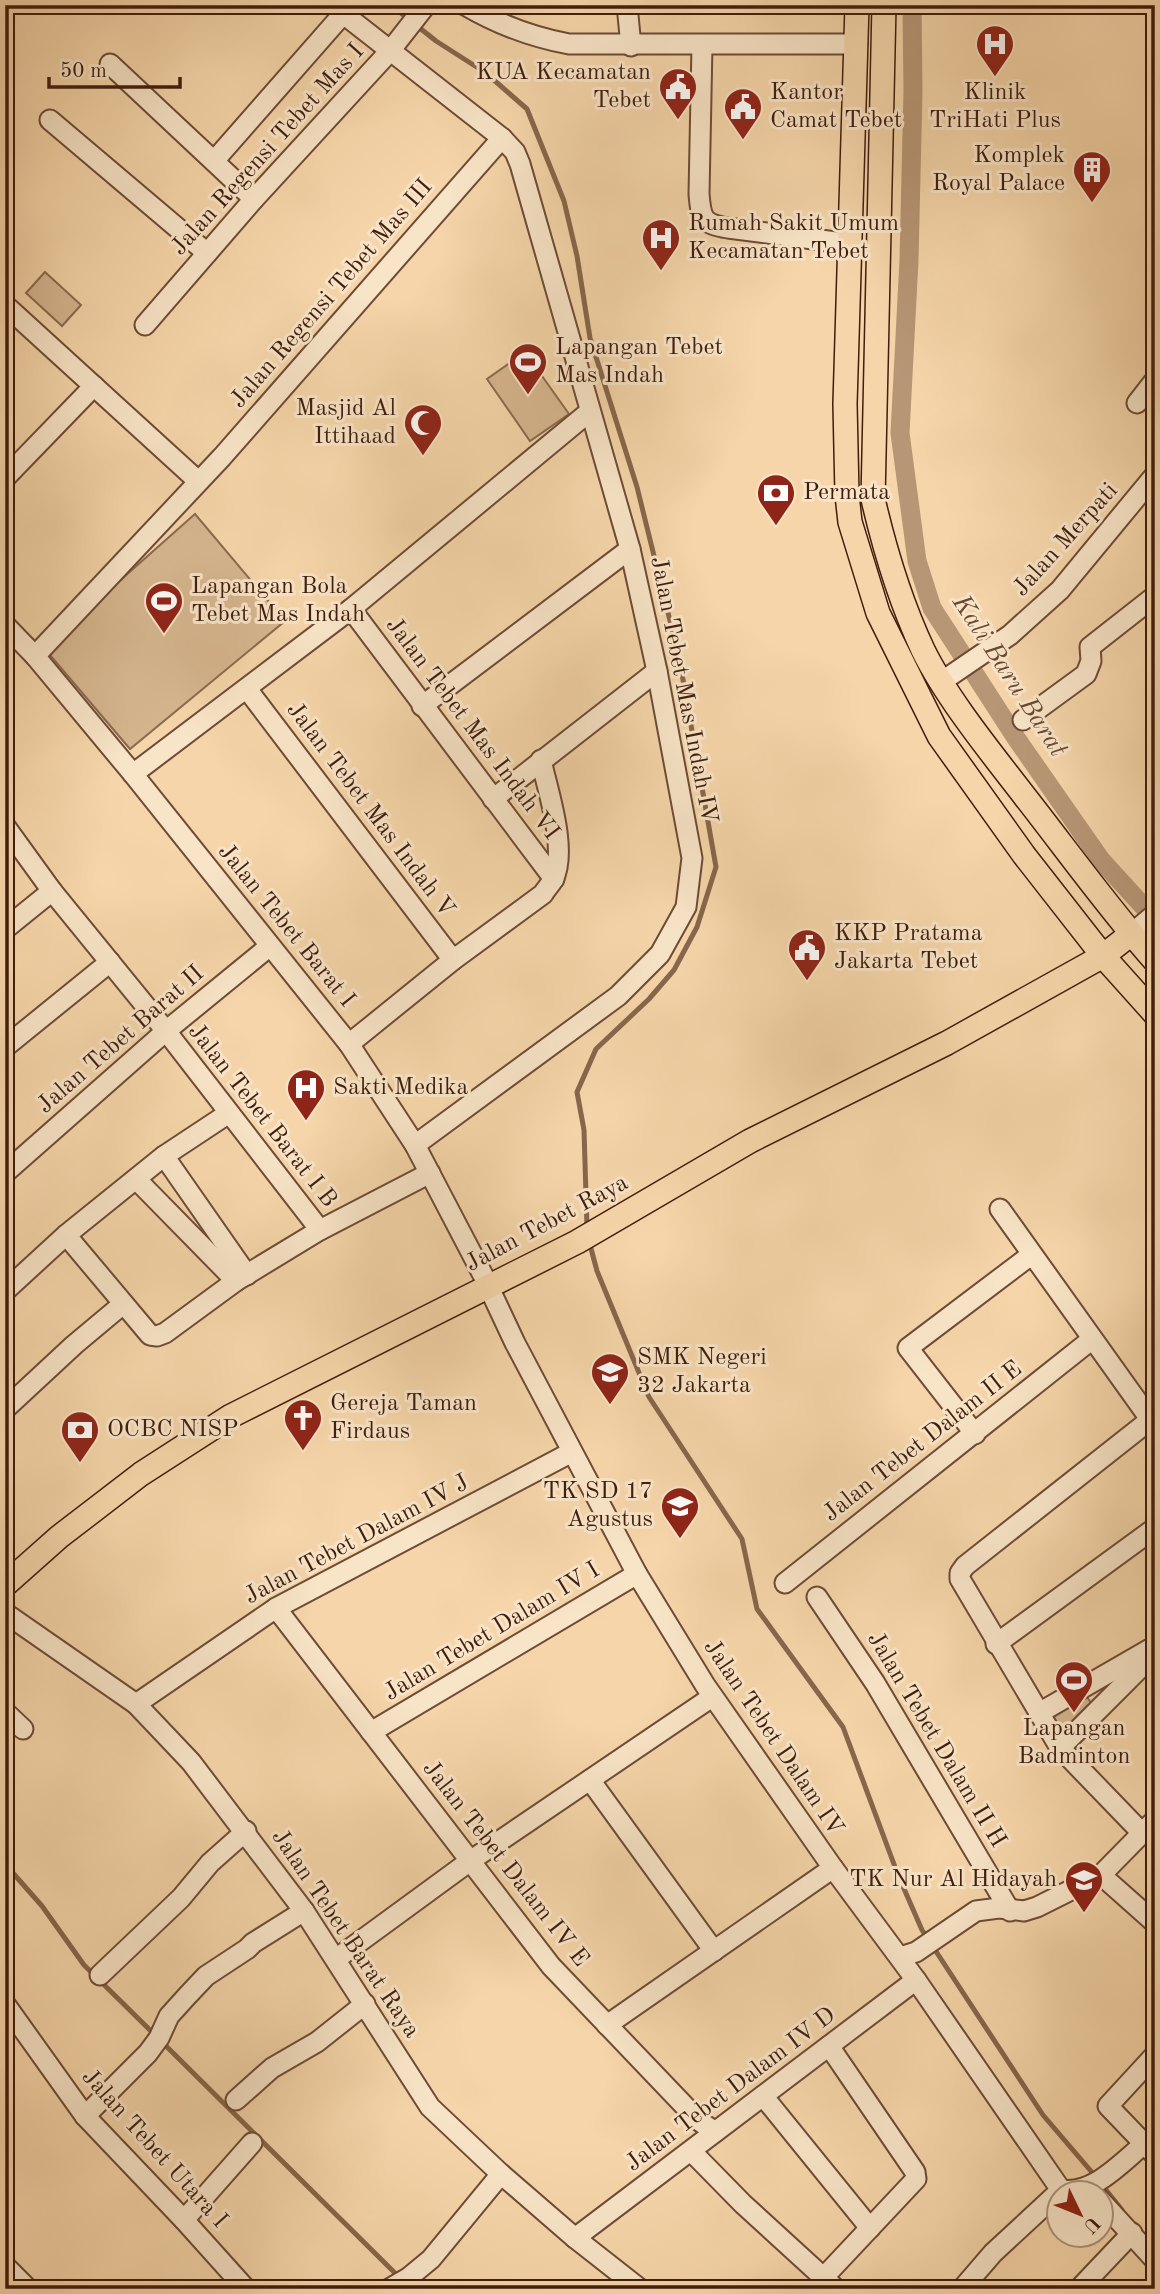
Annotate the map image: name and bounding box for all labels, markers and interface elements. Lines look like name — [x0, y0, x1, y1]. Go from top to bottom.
hospital icon: Klinik TriHati Plus — [974, 23, 1016, 78]
street label: Jalan Regensi Tebet Mas I — [167, 40, 369, 260]
scale bar — [49, 46, 180, 90]
text: 50 m — [60, 61, 107, 82]
place label: KUA Kecamatan Tebet — [476, 61, 651, 113]
public building icon: KUA Kecamatan Tebet — [657, 66, 699, 121]
place label: Kantor Camat Tebet — [770, 81, 902, 133]
place label: Klinik TriHati Plus — [929, 81, 1061, 133]
public building icon: Kantor Camat Tebet — [722, 86, 764, 141]
place label: Komplek Royal Palace — [932, 144, 1065, 196]
building icon: Komplek Royal Palace — [1071, 149, 1113, 204]
street label: Jalan Regensi Tebet Mas III — [226, 175, 438, 413]
place label: Rumah Sakit Umum Kecamatan Tebet — [688, 212, 899, 264]
hospital icon: Rumah Sakit Umum Kecamatan Tebet — [640, 217, 682, 272]
place label: Lapangan Tebet Mas Indah — [555, 336, 723, 388]
sports icon: Lapangan Tebet Mas Indah — [507, 341, 549, 396]
place label: Masjid Al Ittihaad — [295, 397, 396, 449]
mosque icon: Masjid Al Ittihaad — [402, 402, 444, 457]
bank icon: Permata — [755, 472, 797, 527]
street label: Jalan Merpati — [1009, 479, 1123, 601]
place label: Permata — [803, 481, 890, 505]
street label: Jalan Tebet Mas Indah IV — [645, 554, 721, 826]
place label: Lapangan Bola Tebet Mas Indah — [191, 575, 365, 627]
sports icon: Lapangan Bola Tebet Mas Indah — [143, 580, 185, 635]
water label: Kali Baru Barat — [946, 589, 1071, 762]
street label: Jalan Tebet Mas Indah VI — [381, 613, 563, 845]
street label: Jalan Tebet Mas Indah V — [282, 698, 458, 922]
street label: Jalan Tebet Barat I — [213, 840, 359, 1012]
place label: KKP Pratama Jakarta Tebet — [834, 922, 983, 974]
public building icon: KKP Pratama Jakarta Tebet — [786, 927, 828, 982]
street label: Jalan Tebet Barat II — [33, 961, 209, 1119]
street label: Jalan Tebet Barat I B — [183, 1020, 341, 1212]
hospital icon: Sakti Medika — [285, 1067, 327, 1122]
place label: Sakti Medika — [333, 1076, 468, 1100]
street label: Jalan Tebet Raya — [462, 1171, 632, 1277]
place label: SMK Negeri 32 Jakarta — [637, 1346, 767, 1398]
school or university icon: SMK Negeri 32 Jakarta — [589, 1351, 631, 1406]
street label: Jalan Tebet Dalam II E — [819, 1357, 1027, 1527]
place label: Gereja Taman Firdaus — [330, 1392, 477, 1444]
church icon: Gereja Taman Firdaus — [282, 1397, 324, 1452]
bank icon: OCBC NISP — [59, 1409, 101, 1464]
place label: OCBC NISP — [107, 1418, 238, 1442]
street label: Jalan Tebet Dalam IV J — [241, 1471, 473, 1609]
place label: TK SD 17 Agustus — [543, 1480, 653, 1532]
school or university icon: TK SD 17 Agustus — [659, 1485, 701, 1540]
street label: Jalan Tebet Dalam IV I — [380, 1558, 604, 1706]
street label: Jalan Tebet Dalam II H — [862, 1628, 1010, 1852]
street label: Jalan Tebet Dalam IV — [699, 1636, 847, 1840]
sports icon: Lapangan Badminton — [1053, 1659, 1095, 1714]
place label: Lapangan Badminton — [1018, 1717, 1130, 1769]
street label: Jalan Tebet Dalam IV E — [417, 1757, 593, 1971]
street label: Jalan Tebet Barat Raya — [266, 1826, 424, 2043]
school or university icon: TK Nur Al Hidayah — [1063, 1859, 1105, 1914]
place label: TK Nur Al Hidayah — [849, 1868, 1057, 1892]
street label: Jalan Tebet Dalam IV D — [622, 2003, 840, 2177]
street label: Jalan Tebet Utara I — [77, 2065, 231, 2233]
north arrow — [1044, 2178, 1114, 2248]
text: U — [1079, 2212, 1103, 2236]

